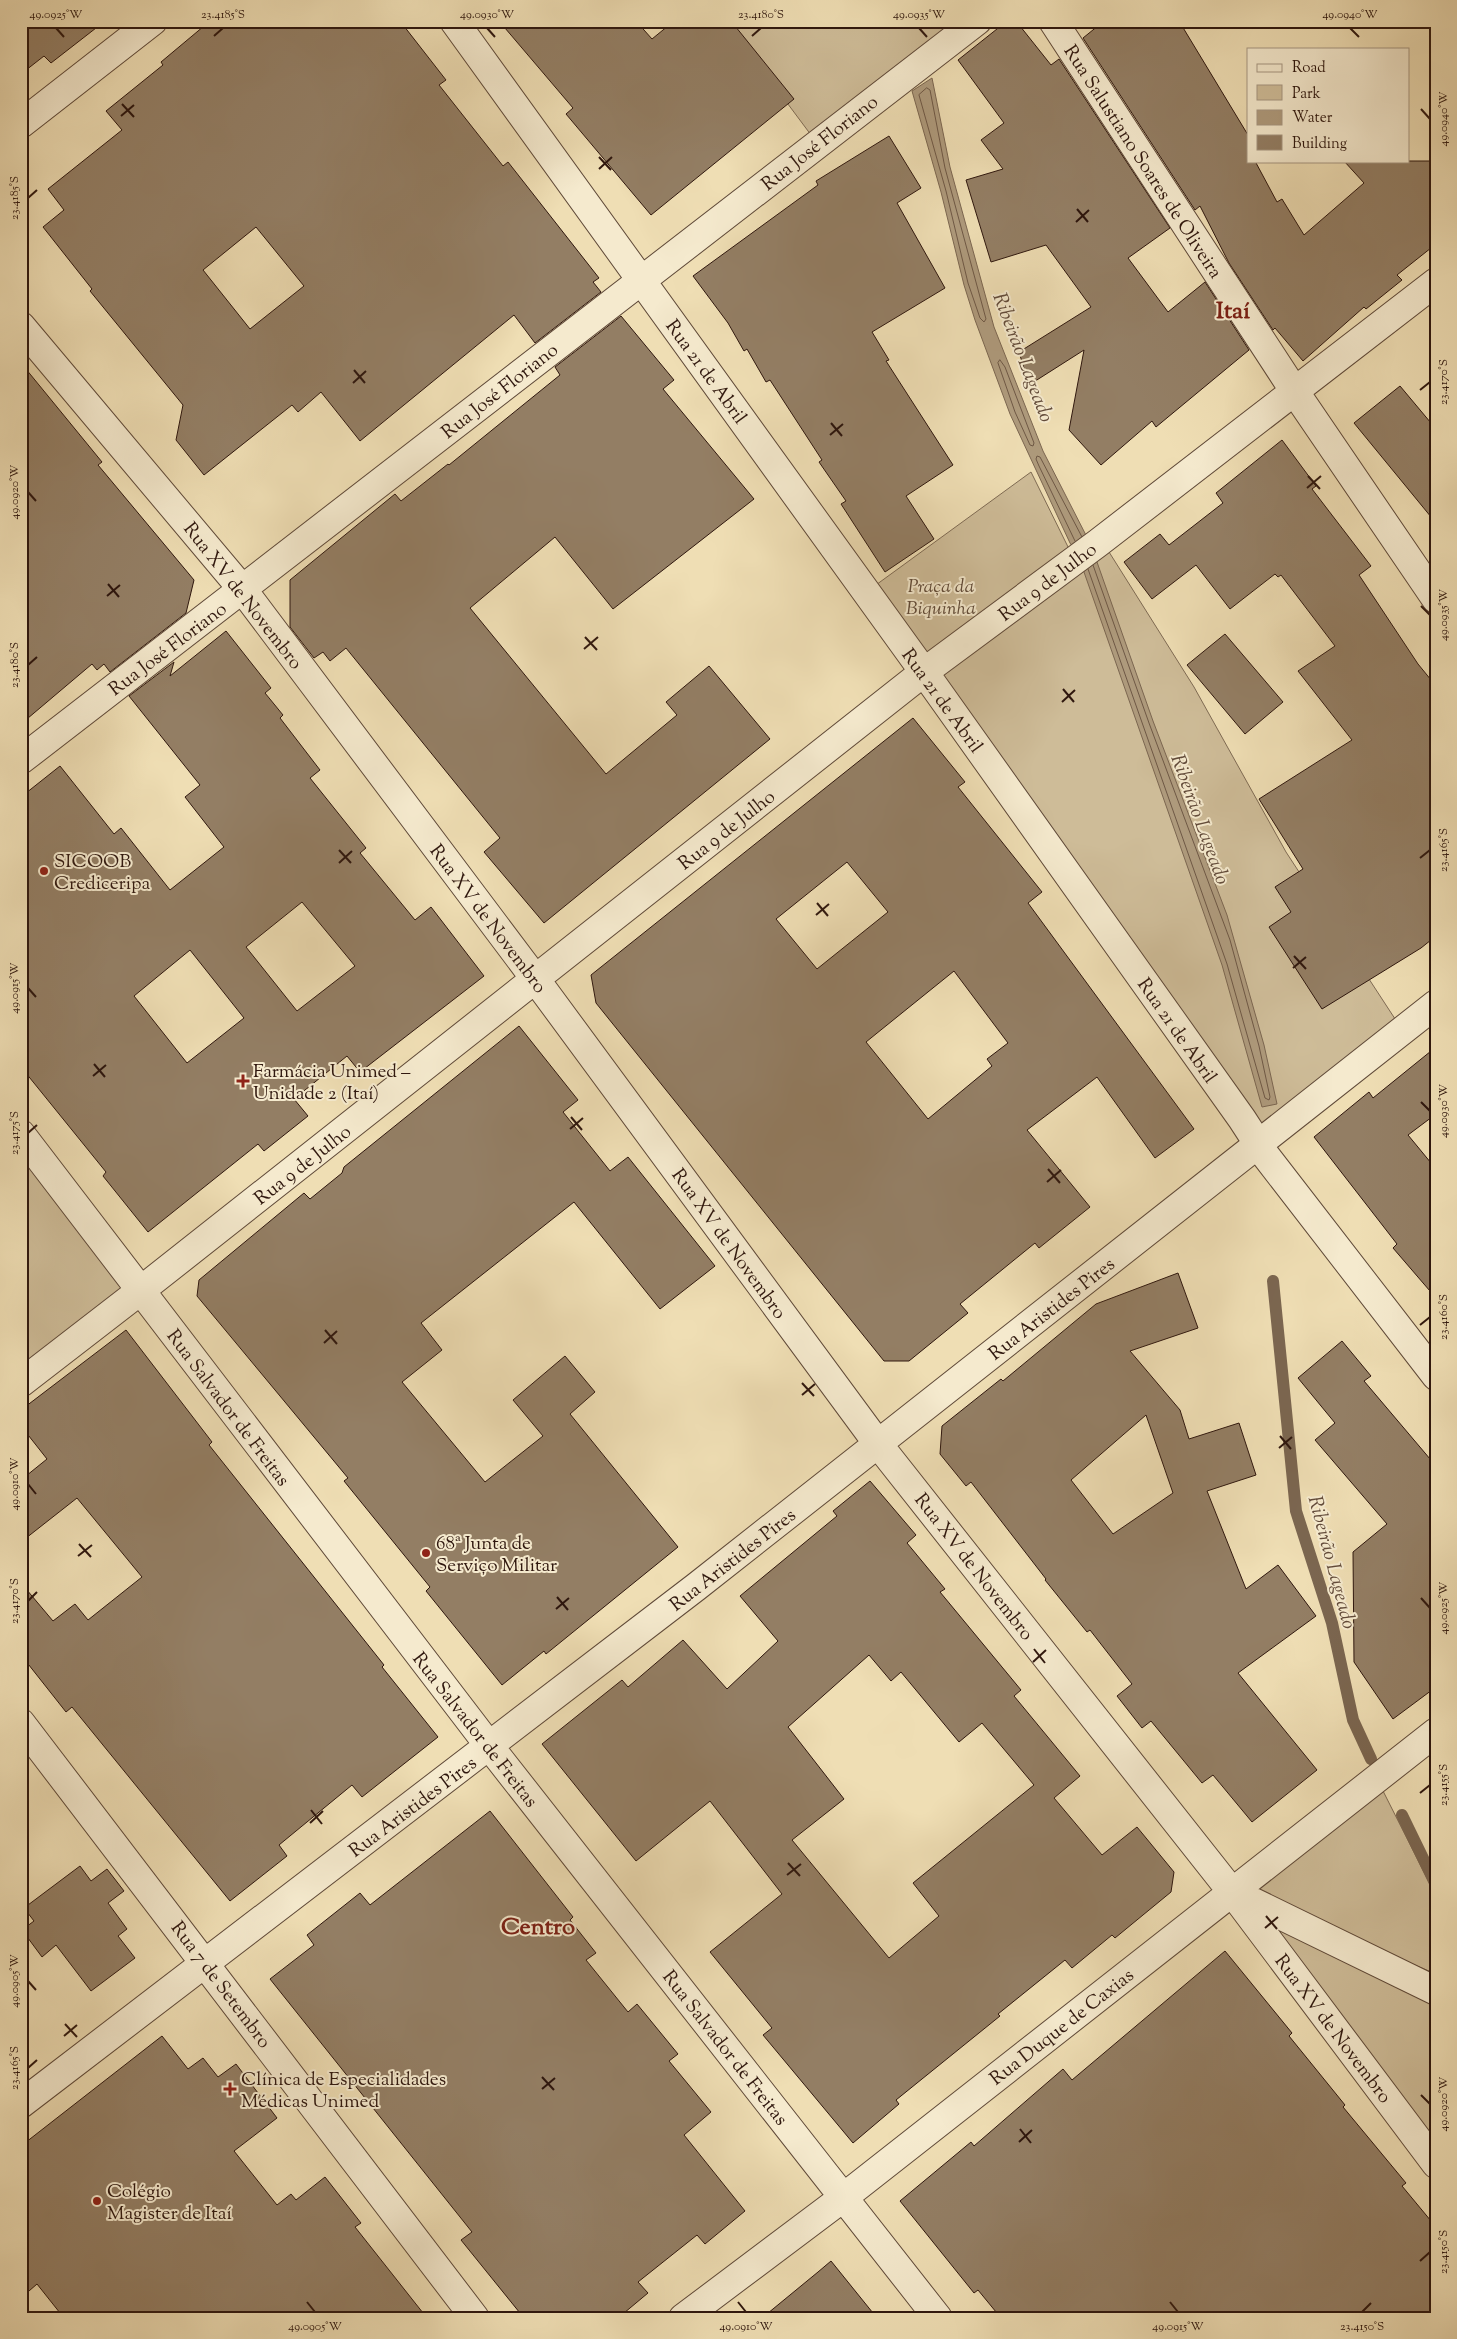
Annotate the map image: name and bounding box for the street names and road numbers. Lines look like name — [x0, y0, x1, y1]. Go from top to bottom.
street label: Rua Salustiano Soares de Oliveira — [1056, 40, 1228, 285]
street label: Rua José Floriano — [756, 90, 885, 198]
street label: Rua 21 de Abril — [658, 315, 752, 430]
street label: Rua José Floriano — [436, 338, 565, 446]
street label: Rua XV de Novembro — [176, 517, 308, 676]
street label: Rua 9 de Julho — [994, 537, 1103, 629]
street label: Rua José Floriano — [104, 597, 233, 703]
street label: Rua 21 de Abril — [894, 644, 988, 759]
street label: Rua 9 de Julho — [673, 784, 782, 878]
street label: Rua XV de Novembro — [422, 839, 552, 1000]
street label: Rua 21 de Abril — [1130, 973, 1222, 1090]
street label: Rua 9 de Julho — [249, 1119, 358, 1213]
street label: Rua XV de Novembro — [664, 1164, 792, 1325]
street label: Rua Aristides Pires — [984, 1252, 1121, 1368]
street label: Rua Salvador de Freitas — [159, 1324, 295, 1493]
street label: Rua XV de Novembro — [907, 1488, 1039, 1647]
street label: Rua Aristides Pires — [665, 1503, 802, 1619]
street label: Rua Salvador de Freitas — [405, 1647, 543, 1814]
street label: Rua Aristides Pires — [344, 1751, 483, 1865]
street label: Rua 7 de Setembro — [163, 1916, 277, 2055]
street label: Rua XV de Novembro — [1267, 1949, 1397, 2110]
street label: Rua Duque de Caxias — [985, 1963, 1140, 2093]
street label: Rua Salvador de Freitas — [655, 1965, 793, 2132]

